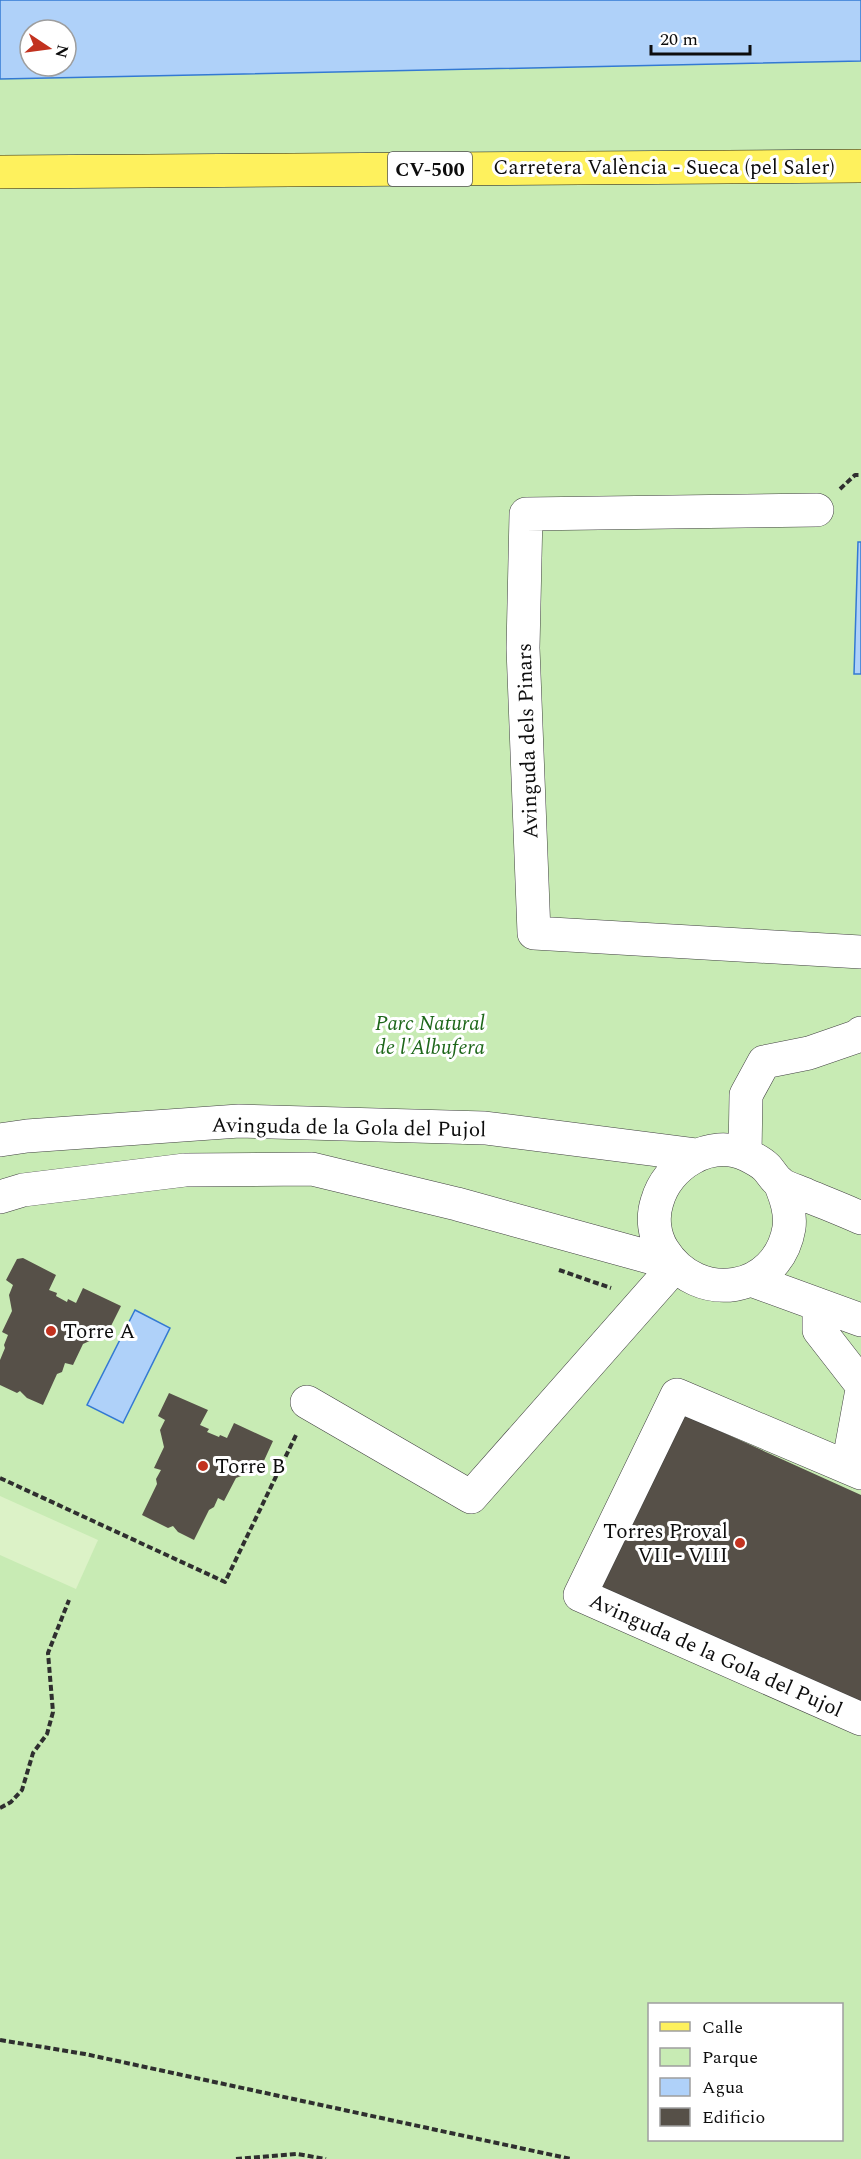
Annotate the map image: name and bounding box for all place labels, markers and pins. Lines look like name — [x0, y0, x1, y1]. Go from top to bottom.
place label: Torre A — [63, 1316, 136, 1348]
marker: Torre A — [44, 1324, 58, 1338]
place label: Torre B — [215, 1451, 285, 1483]
marker: Torre B — [196, 1459, 210, 1473]
place label: Torres Proval VII - VIII — [603, 1516, 728, 1572]
marker: Torres Proval VII - VIII — [733, 1536, 747, 1550]

